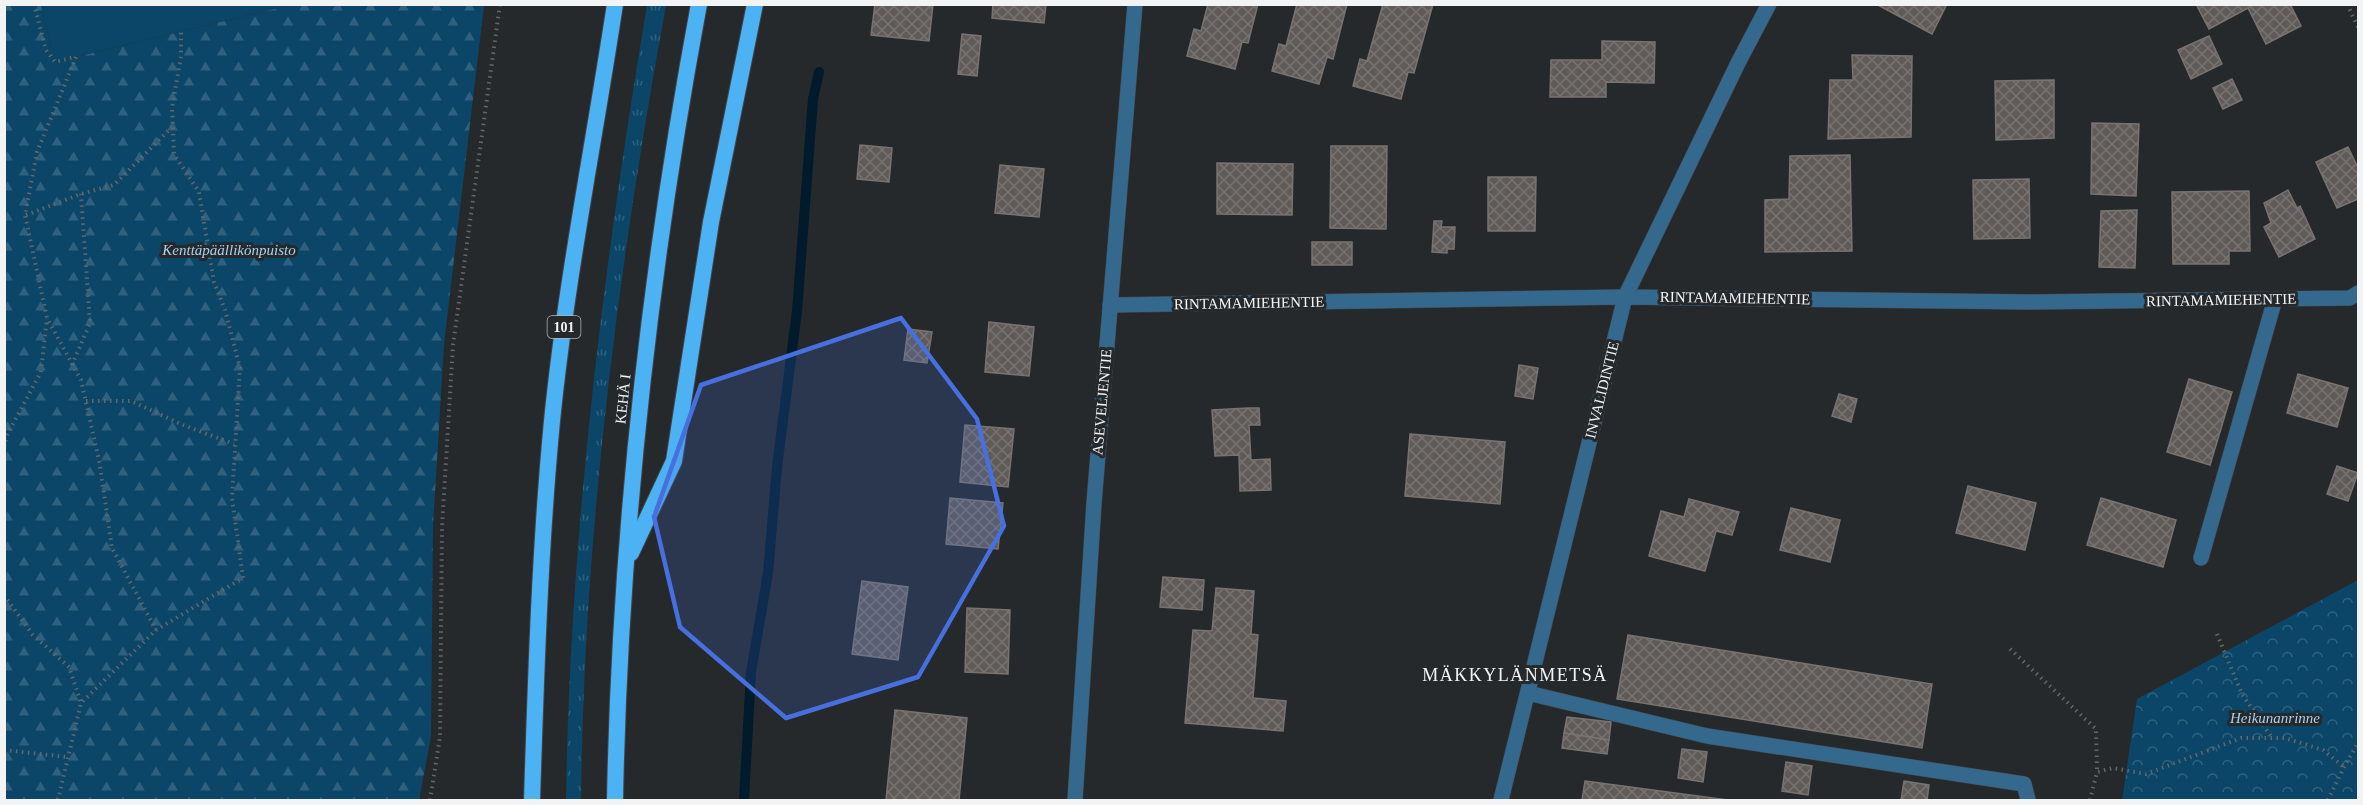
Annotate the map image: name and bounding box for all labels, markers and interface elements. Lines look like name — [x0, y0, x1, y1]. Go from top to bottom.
park label: Kenttäpäällikönpuisto — [161, 242, 296, 258]
street label: RINTAMAMIEHENTIE — [1660, 289, 1810, 307]
street label: RINTAMAMIEHENTIE — [2146, 291, 2296, 309]
street label: RINTAMAMIEHENTIE — [1174, 294, 1324, 312]
road number: 101 — [548, 316, 580, 338]
street label: INVALIDINTIE — [1582, 340, 1622, 440]
street label: ASEVELJENTIE — [1089, 348, 1115, 456]
street label: KEHÄ I — [612, 373, 634, 425]
district label: MÄKKYLÄNMETSÄ — [1422, 665, 1608, 685]
park label: Heikunanrinne — [2229, 710, 2320, 726]

